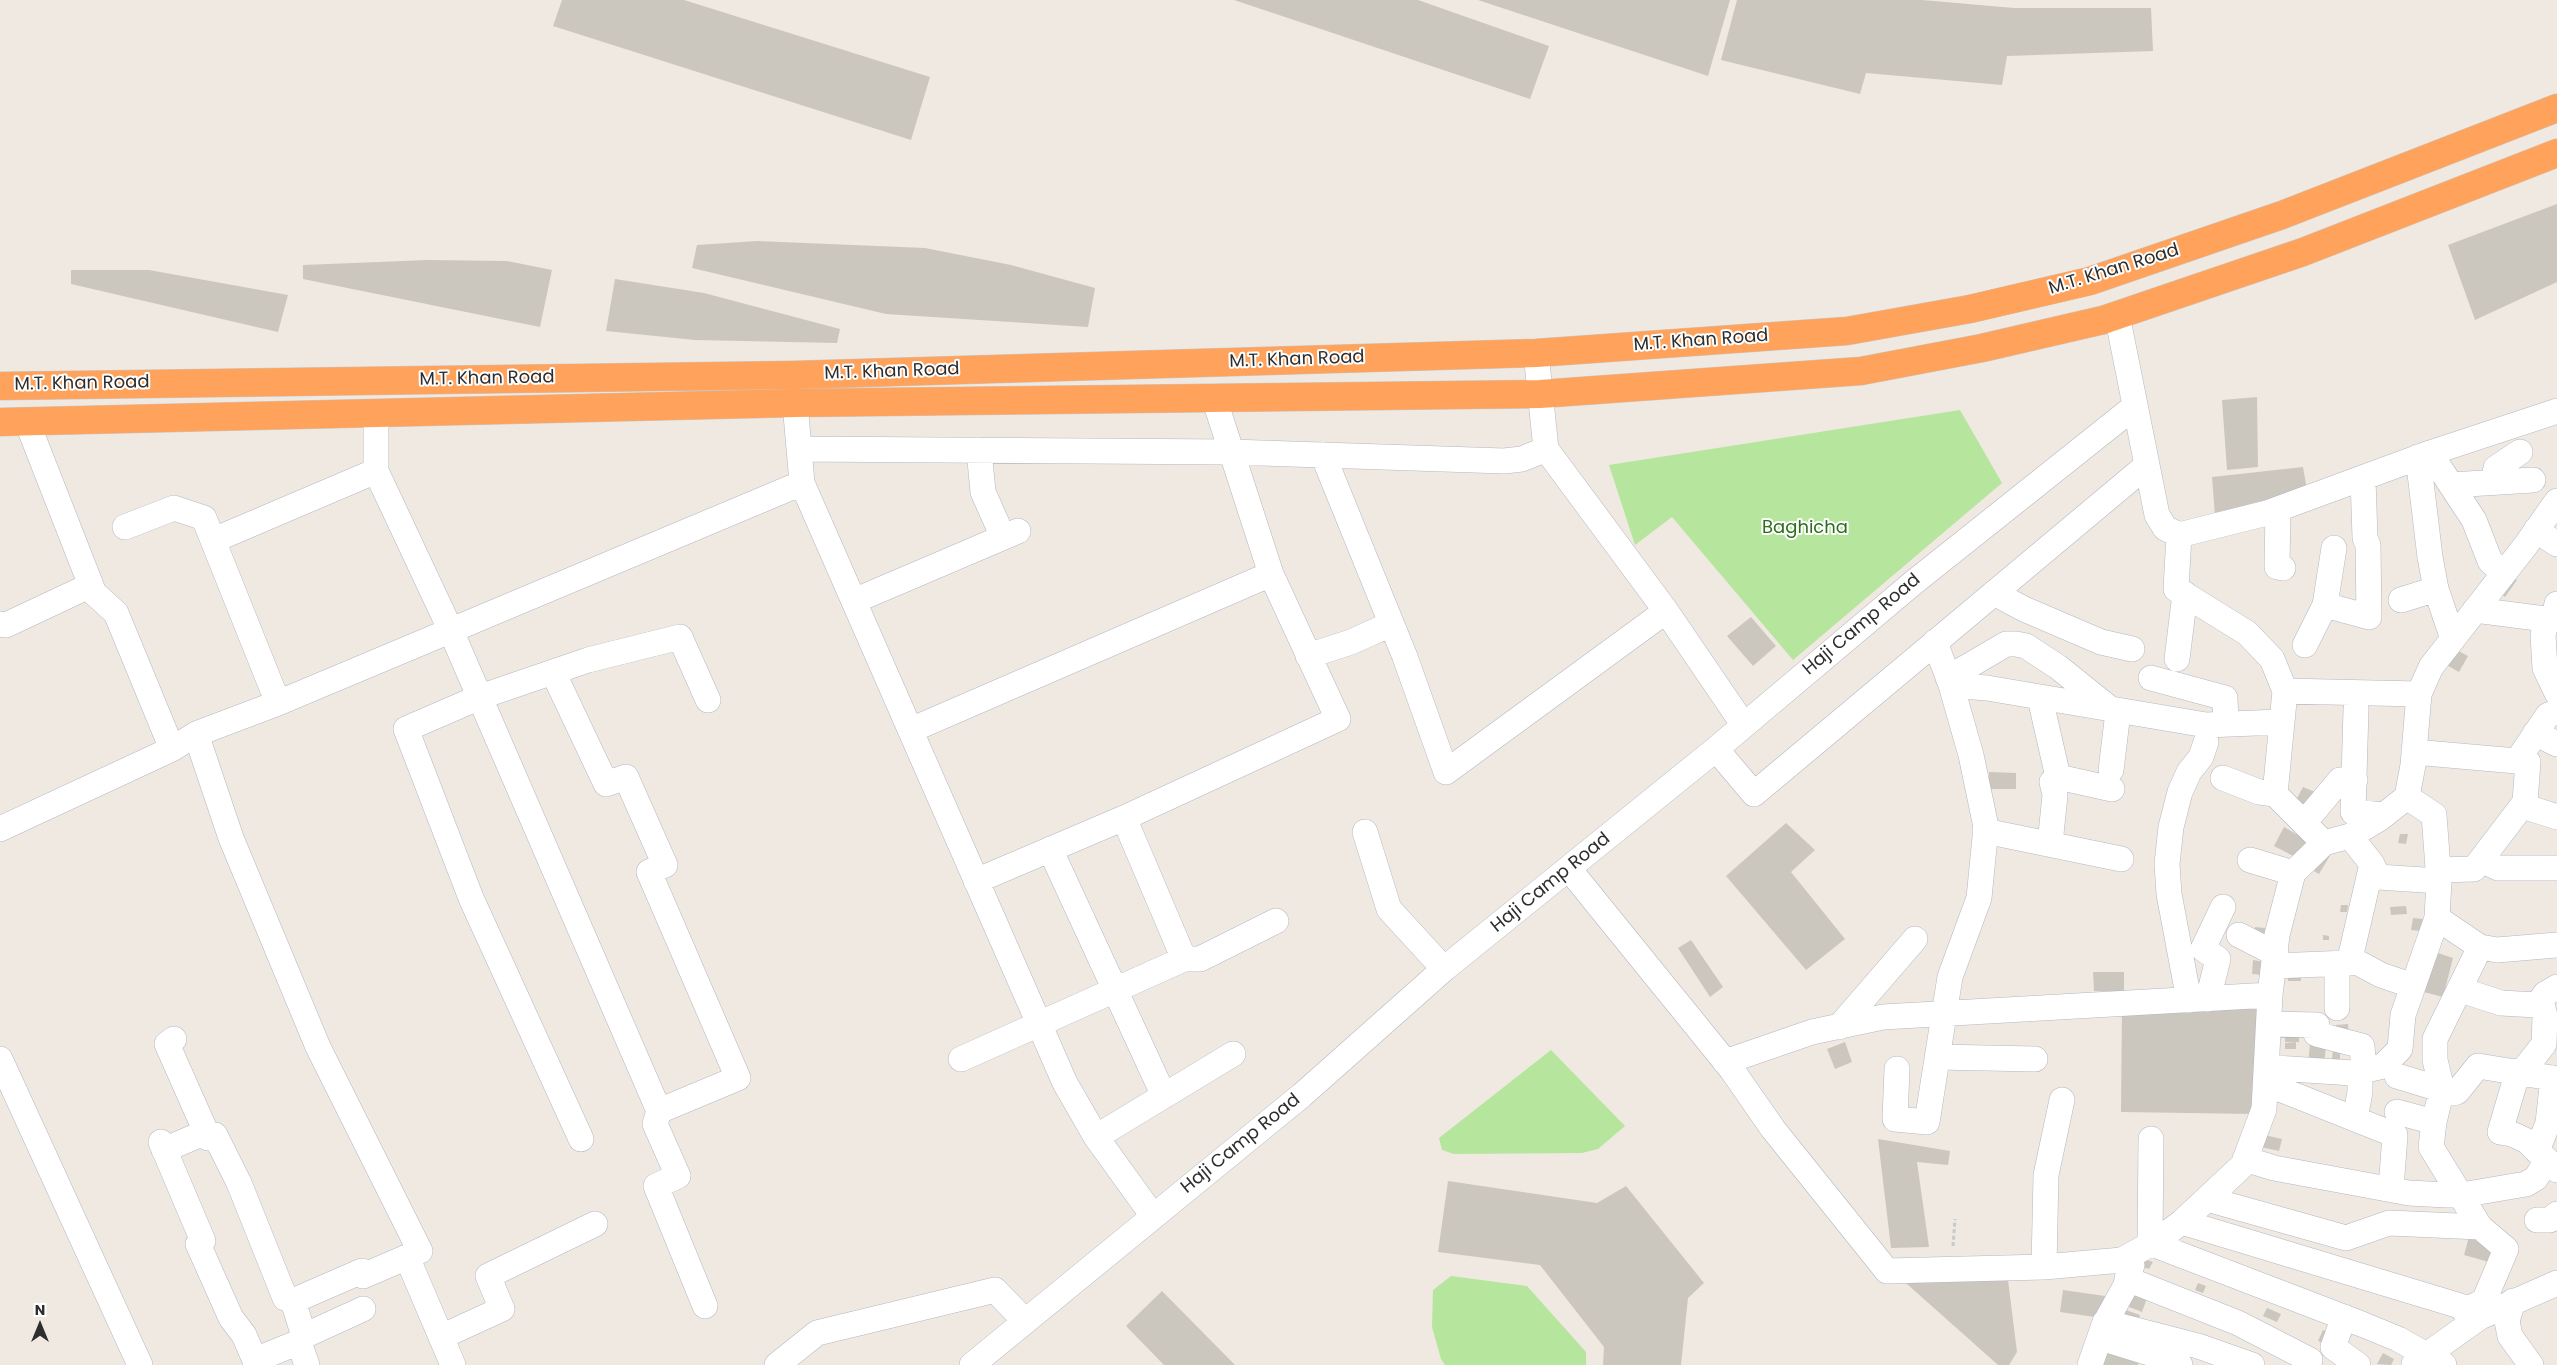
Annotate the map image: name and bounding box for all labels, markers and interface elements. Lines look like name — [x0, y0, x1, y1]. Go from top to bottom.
street label: M.T. Khan Road — [2046, 240, 2182, 300]
street label: M.T. Khan Road — [1633, 326, 1769, 356]
street label: M.T. Khan Road — [1229, 347, 1365, 373]
street label: M.T. Khan Road — [824, 359, 960, 385]
street label: M.T. Khan Road — [419, 367, 555, 391]
street label: M.T. Khan Road — [14, 372, 150, 396]
park label: Baghicha — [1762, 517, 1848, 539]
street label: Haji Camp Road — [1799, 570, 1925, 680]
street label: Haji Camp Road — [1487, 828, 1615, 938]
street label: Haji Camp Road — [1177, 1089, 1305, 1199]
north arrow — [15, 1300, 65, 1350]
text: N — [35, 1300, 45, 1320]

